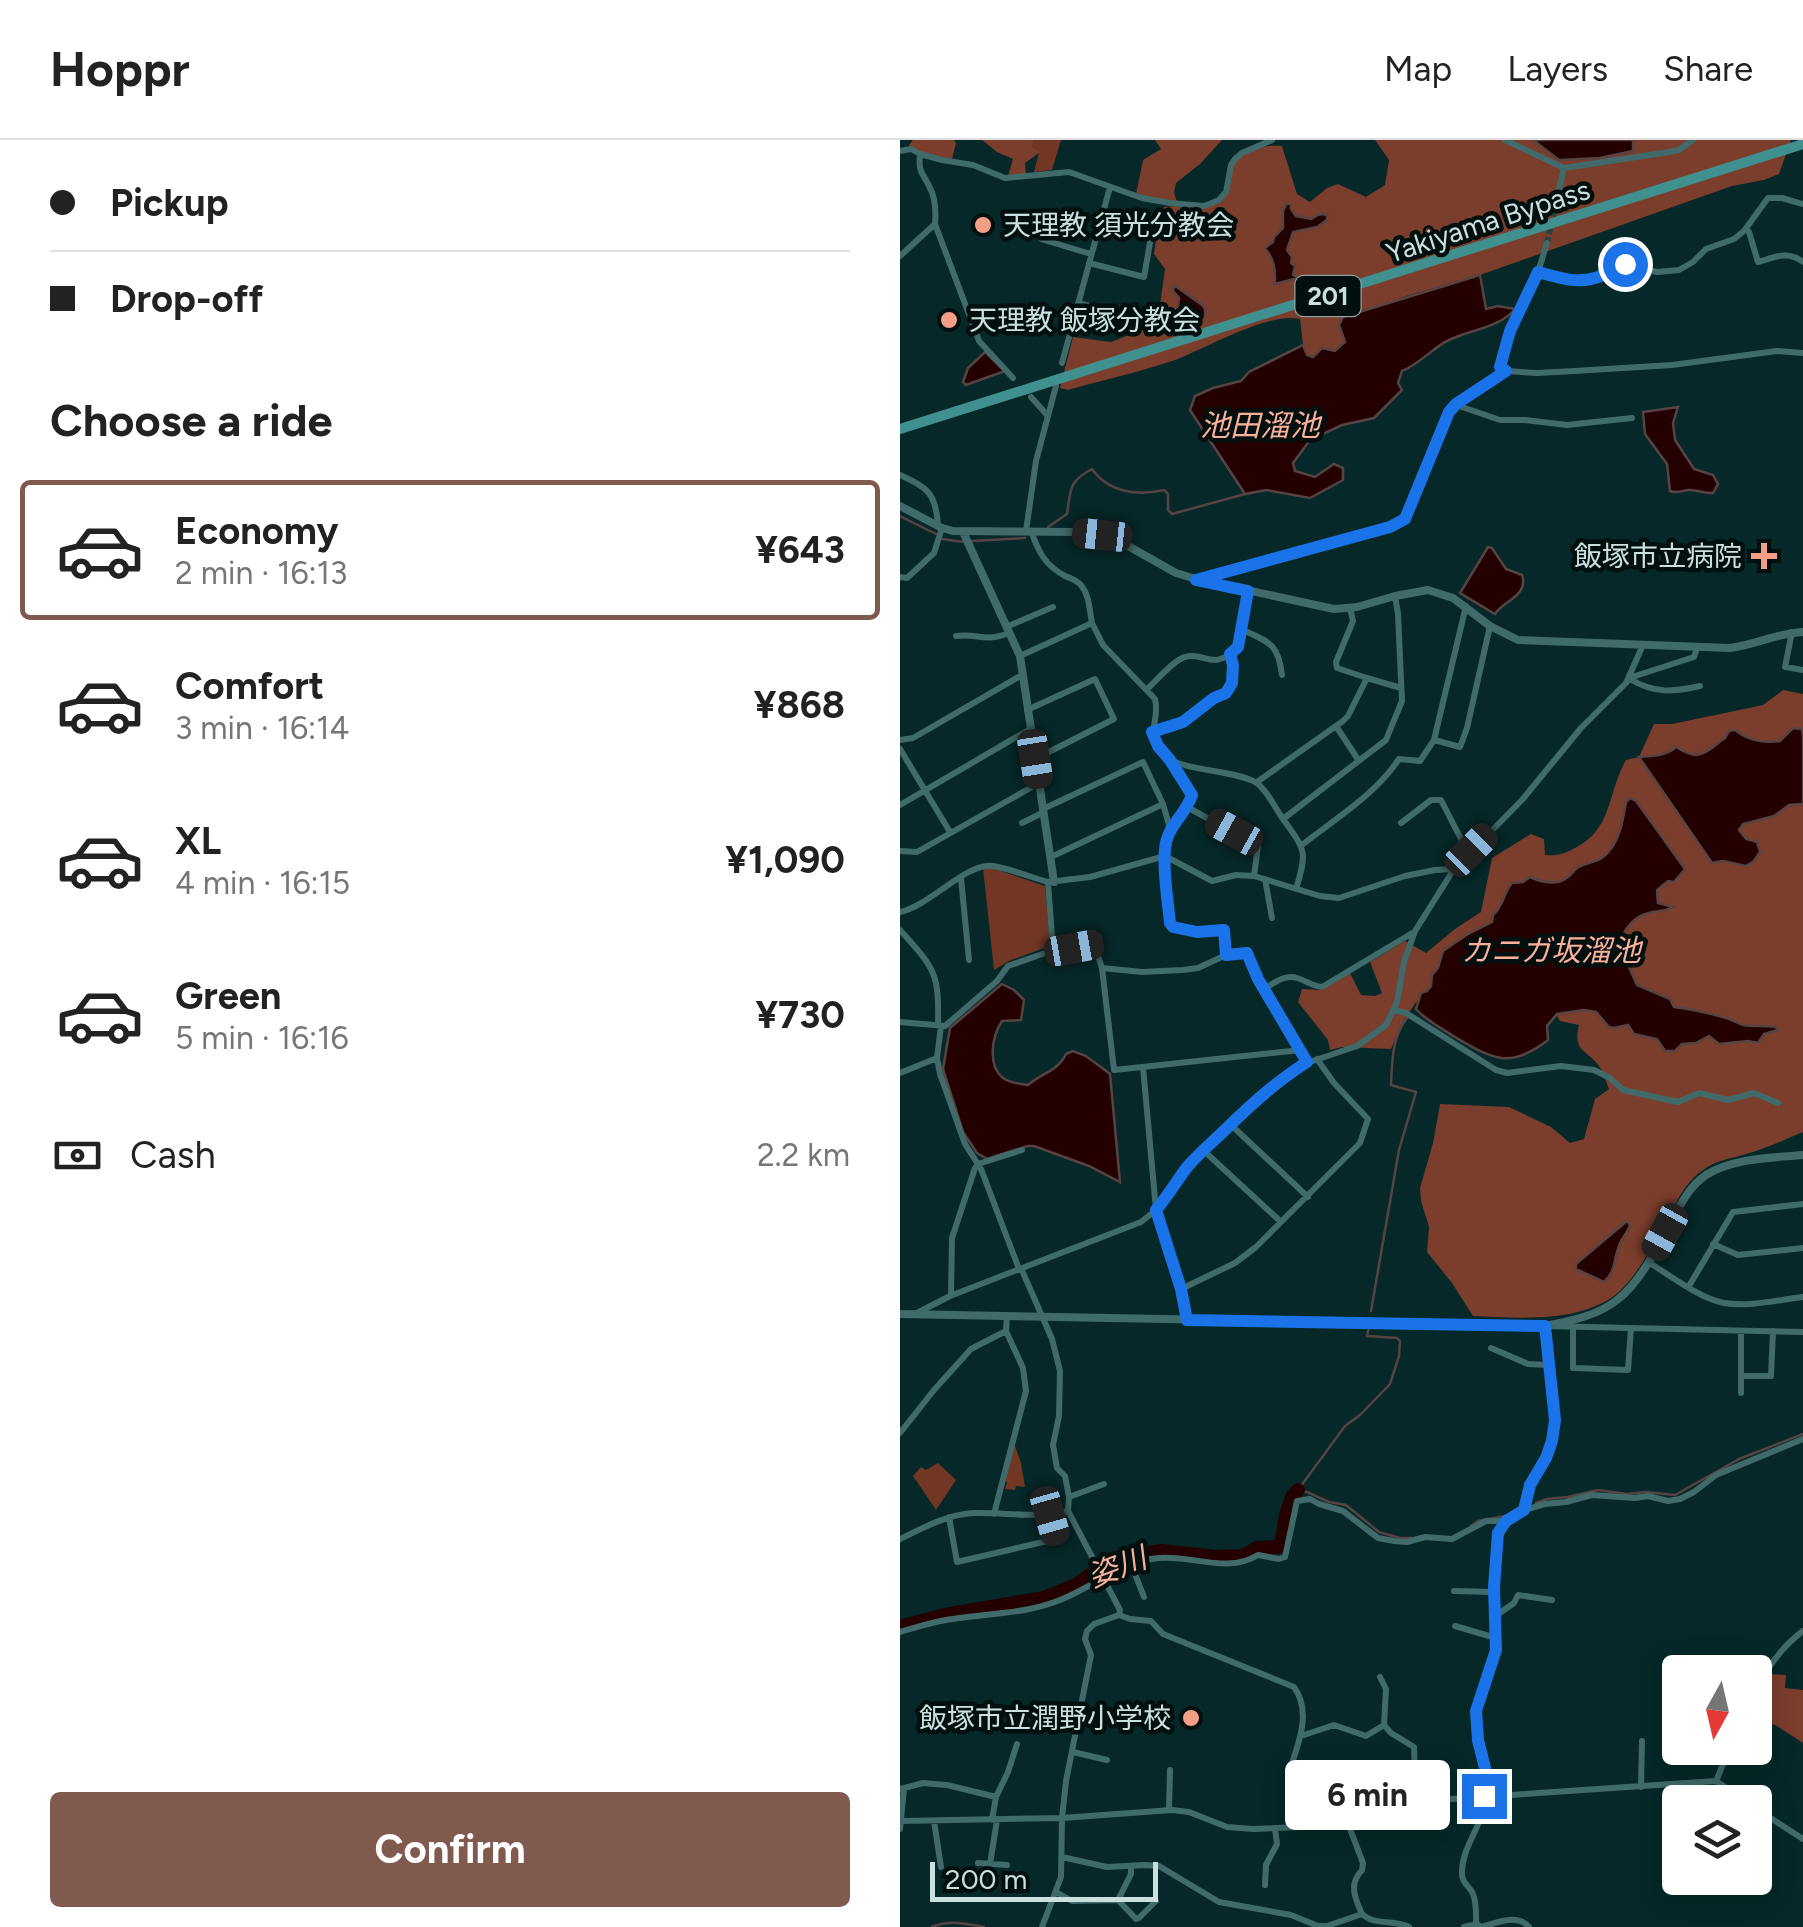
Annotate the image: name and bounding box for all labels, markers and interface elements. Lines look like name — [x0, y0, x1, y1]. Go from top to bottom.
text: Hoppr — [50, 40, 190, 98]
text: Map — [1384, 48, 1452, 90]
text: Layers — [1507, 48, 1608, 90]
text: Share — [1663, 48, 1753, 90]
street label: Yakiyama Bypass — [1382, 172, 1594, 270]
text: Pickup — [110, 180, 228, 226]
place label: 天理教 須光分教会 — [1003, 208, 1234, 242]
marker: 天理教 須光分教会 — [972, 214, 994, 236]
route start — [1603, 242, 1648, 287]
text: Drop-off — [110, 276, 263, 322]
road number: 201 — [1296, 276, 1360, 316]
place label: 天理教 飯塚分教会 — [969, 303, 1200, 337]
marker: 天理教 飯塚分教会 — [938, 309, 960, 331]
text: Choose a ride — [50, 393, 332, 447]
water label: 池田溜池 — [1200, 407, 1323, 444]
icon: car — [55, 505, 145, 595]
text: Economy — [175, 508, 338, 554]
car — [1071, 517, 1133, 553]
text: ¥643 — [755, 527, 845, 573]
place label: 飯塚市立病院 — [1574, 539, 1742, 573]
marker: 飯塚市立病院 — [1751, 543, 1777, 569]
text: 2 min · 16:13 — [175, 554, 347, 592]
icon: car — [55, 660, 145, 750]
text: Comfort — [175, 663, 324, 709]
text: ¥868 — [754, 682, 845, 728]
text: 3 min · 16:14 — [175, 709, 349, 747]
car — [1015, 727, 1055, 791]
car — [1200, 804, 1268, 860]
icon: car — [55, 815, 145, 905]
text: XL — [175, 818, 221, 864]
car — [1439, 818, 1503, 882]
text: ¥1,090 — [725, 837, 845, 883]
text: 4 min · 16:15 — [175, 864, 350, 902]
car — [1042, 928, 1106, 968]
water label: カニガ坂溜池 — [1461, 932, 1644, 969]
icon: car — [55, 970, 145, 1060]
text: Green — [175, 973, 281, 1019]
text: ¥730 — [755, 992, 845, 1038]
text: 5 min · 16:16 — [175, 1019, 349, 1057]
icon: cash — [50, 1128, 105, 1183]
text: Cash — [130, 1132, 216, 1178]
text: 2.2 km — [757, 1136, 850, 1174]
car — [1637, 1198, 1693, 1266]
car — [1027, 1483, 1073, 1549]
water label: 姿川 — [1082, 1538, 1154, 1595]
north arrow — [1662, 1655, 1772, 1765]
map controls — [1662, 1655, 1772, 1895]
place label: 飯塚市立潤野小学校 — [919, 1701, 1171, 1735]
marker: 飯塚市立潤野小学校 — [1180, 1707, 1202, 1729]
callout: 6 min — [1284, 1761, 1449, 1831]
route end — [1462, 1774, 1507, 1819]
text: 6 min — [1327, 1776, 1408, 1814]
button: layers — [1662, 1785, 1772, 1895]
button: Confirm — [50, 1792, 850, 1907]
scale bar — [930, 1857, 1158, 1902]
text: 200 m — [945, 1862, 1027, 1896]

